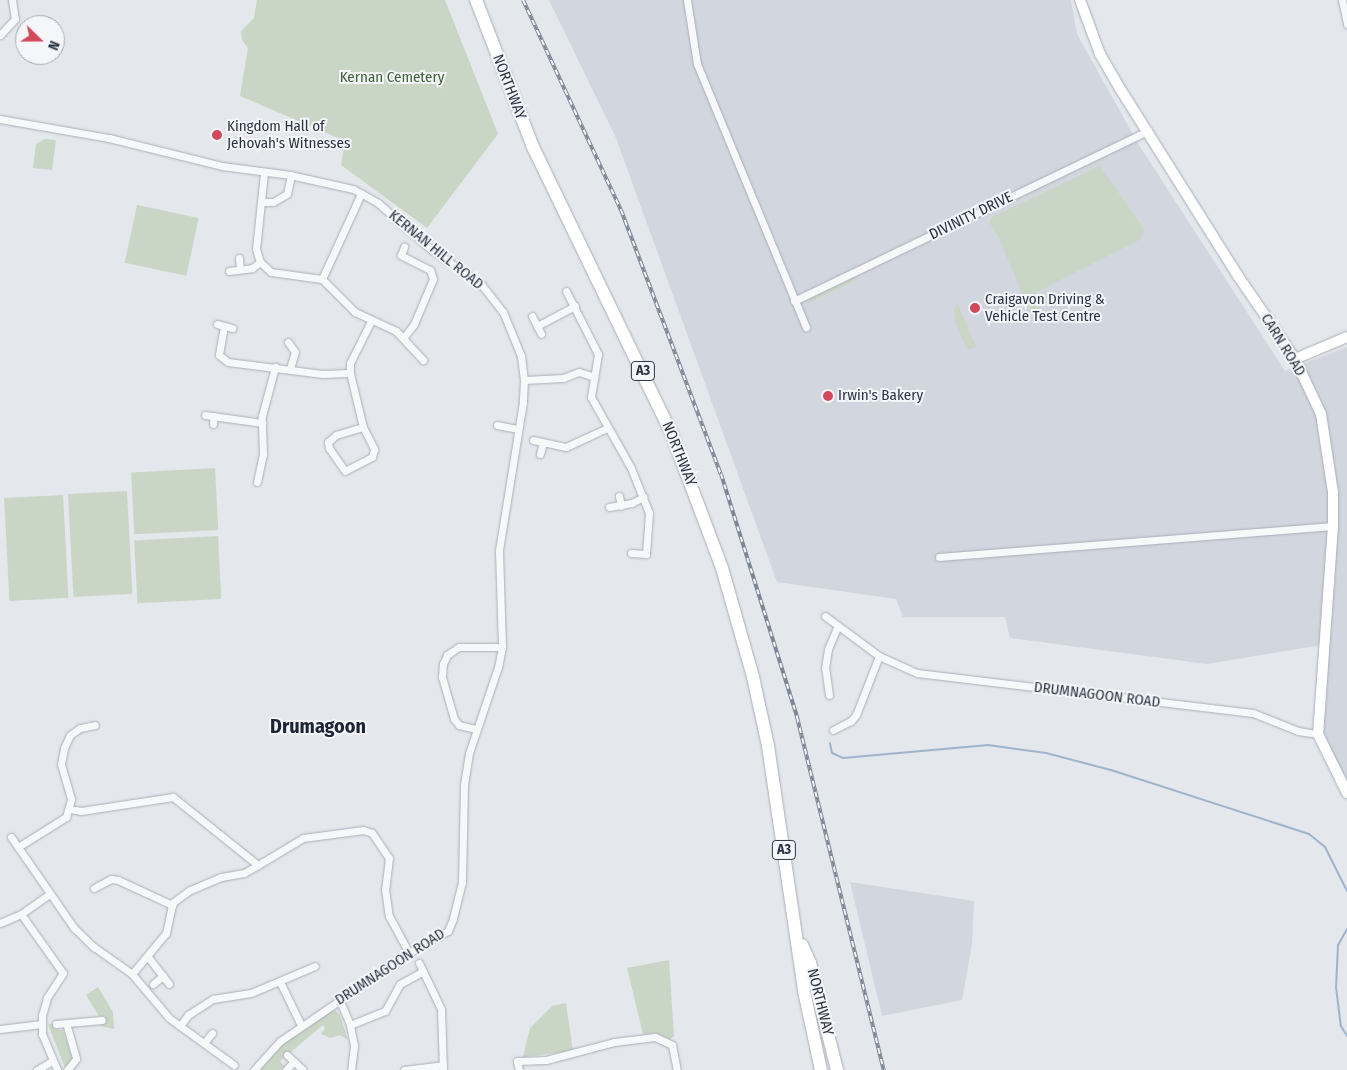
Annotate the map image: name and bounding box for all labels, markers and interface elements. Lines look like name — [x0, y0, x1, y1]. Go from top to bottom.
north arrow — [15, 15, 65, 65]
text: N — [44, 38, 63, 52]
street label: NORTHWAY — [488, 52, 530, 122]
park label: Kernan Cemetery — [340, 69, 444, 87]
place label: Kingdom Hall of Jehovah's Witnesses — [227, 117, 350, 152]
marker: Kingdom Hall of Jehovah's Witnesses — [211, 129, 223, 141]
street label: DIVINITY DRIVE — [926, 188, 1016, 244]
street label: KERNAN HILL ROAD — [385, 206, 487, 294]
place label: Craigavon Driving & Vehicle Test Centre — [985, 290, 1105, 325]
marker: Craigavon Driving & Vehicle Test Centre — [969, 302, 981, 314]
street label: CARN ROAD — [1257, 310, 1309, 380]
road number: A3 — [630, 360, 656, 382]
place label: Irwin's Bakery — [838, 387, 923, 405]
marker: Irwin's Bakery — [822, 390, 834, 402]
street label: NORTHWAY — [658, 419, 700, 489]
street label: DRUMNAGOON ROAD — [1033, 678, 1161, 712]
district label: Drumagoon — [270, 714, 366, 738]
road number: A3 — [772, 838, 796, 862]
street label: DRUMNAGOON ROAD — [332, 925, 448, 1009]
street label: NORTHWAY — [803, 967, 837, 1037]

